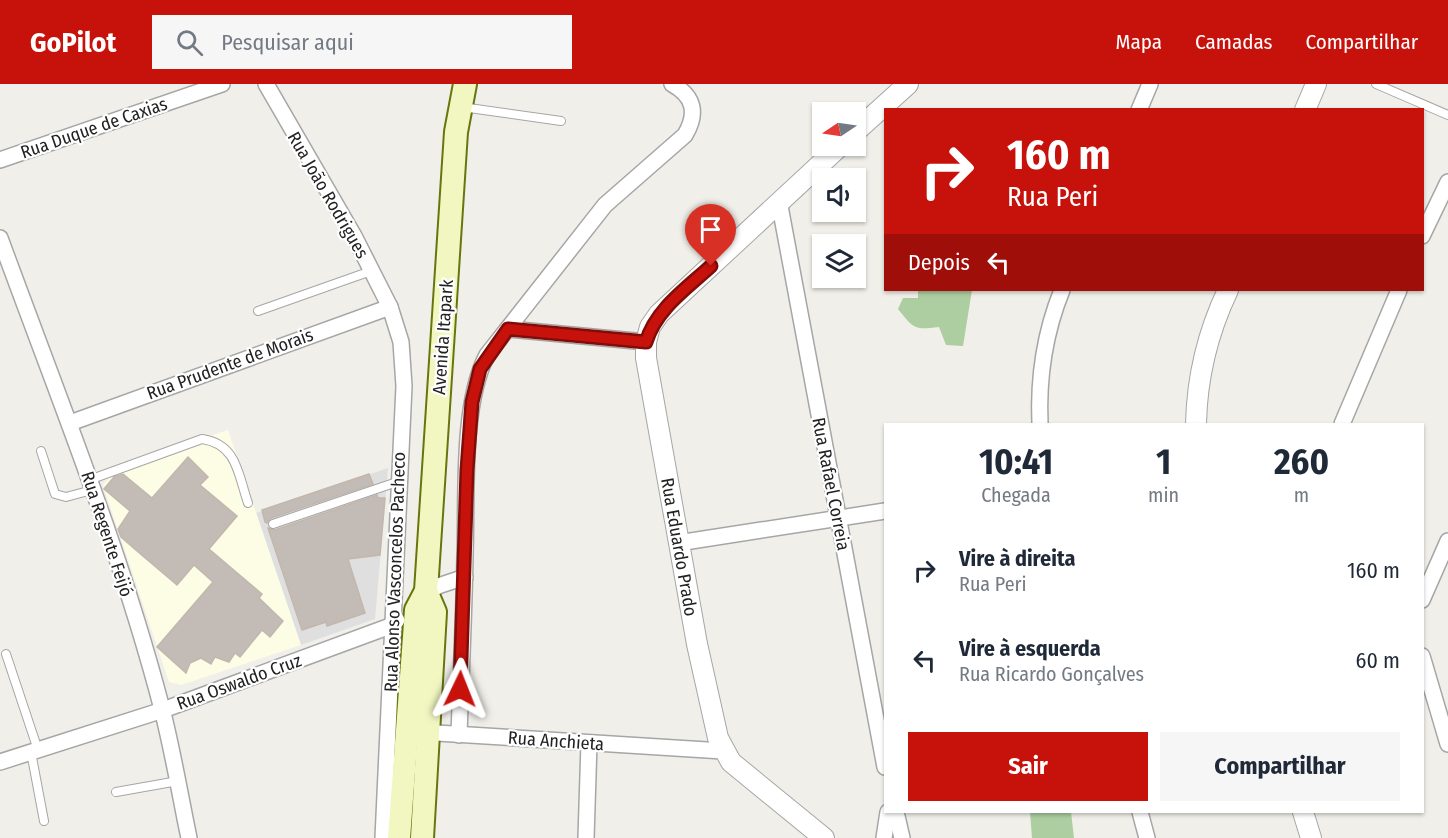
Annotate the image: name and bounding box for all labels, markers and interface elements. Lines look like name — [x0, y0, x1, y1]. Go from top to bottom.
search box — [152, 15, 572, 69]
text: GoPilot — [30, 26, 116, 59]
icon: search — [173, 26, 206, 59]
text: Pesquisar aqui — [221, 29, 354, 56]
text: Mapa — [1116, 29, 1162, 55]
text: Camadas — [1195, 29, 1273, 55]
text: Compartilhar — [1306, 29, 1418, 55]
street label: Rua Duque de Caxias — [18, 92, 171, 163]
north arrow — [812, 102, 866, 156]
map controls — [812, 102, 866, 288]
street label: Rua João Rodrigues — [283, 128, 373, 263]
text: 160 m — [1007, 130, 1110, 180]
icon: right — [908, 132, 986, 210]
button: sound — [812, 168, 866, 222]
text: Rua Peri — [1007, 181, 1098, 213]
pin — [685, 204, 736, 266]
icon: arrive — [694, 213, 727, 246]
button: layers — [812, 234, 866, 288]
icon: left — [982, 246, 1015, 279]
text: Depois — [908, 249, 970, 276]
street label: Avenida Itapark — [428, 278, 458, 395]
street label: Rua Prudente de Morais — [144, 324, 317, 404]
street label: Rua Rafael Correia — [807, 416, 855, 553]
text: 10:41 — [979, 440, 1053, 484]
text: 1 — [1156, 440, 1171, 484]
text: 260 — [1274, 440, 1329, 484]
street label: Rua Alonso Vasconcelos Pacheco — [380, 451, 410, 693]
street label: Rua Regente Feijó — [76, 468, 138, 600]
street label: Rua Eduardo Prado — [656, 476, 702, 618]
text: Chegada — [981, 483, 1051, 507]
text: min — [1148, 483, 1179, 507]
text: m — [1294, 483, 1309, 507]
text: Vire à direita — [959, 545, 1075, 572]
icon: right — [908, 554, 941, 587]
text: 160 m — [1347, 557, 1400, 584]
text: Rua Peri — [959, 572, 1027, 596]
text: Vire à esquerda — [959, 635, 1101, 662]
icon: left — [908, 644, 941, 677]
text: 60 m — [1356, 647, 1400, 674]
street label: Rua Oswaldo Cruz — [174, 649, 304, 715]
position arrow — [428, 657, 492, 721]
text: Rua Ricardo Gonçalves — [959, 662, 1144, 686]
street label: Rua Anchieta — [507, 727, 605, 755]
button: Sair — [908, 732, 1148, 801]
button: Compartilhar — [1160, 732, 1400, 801]

